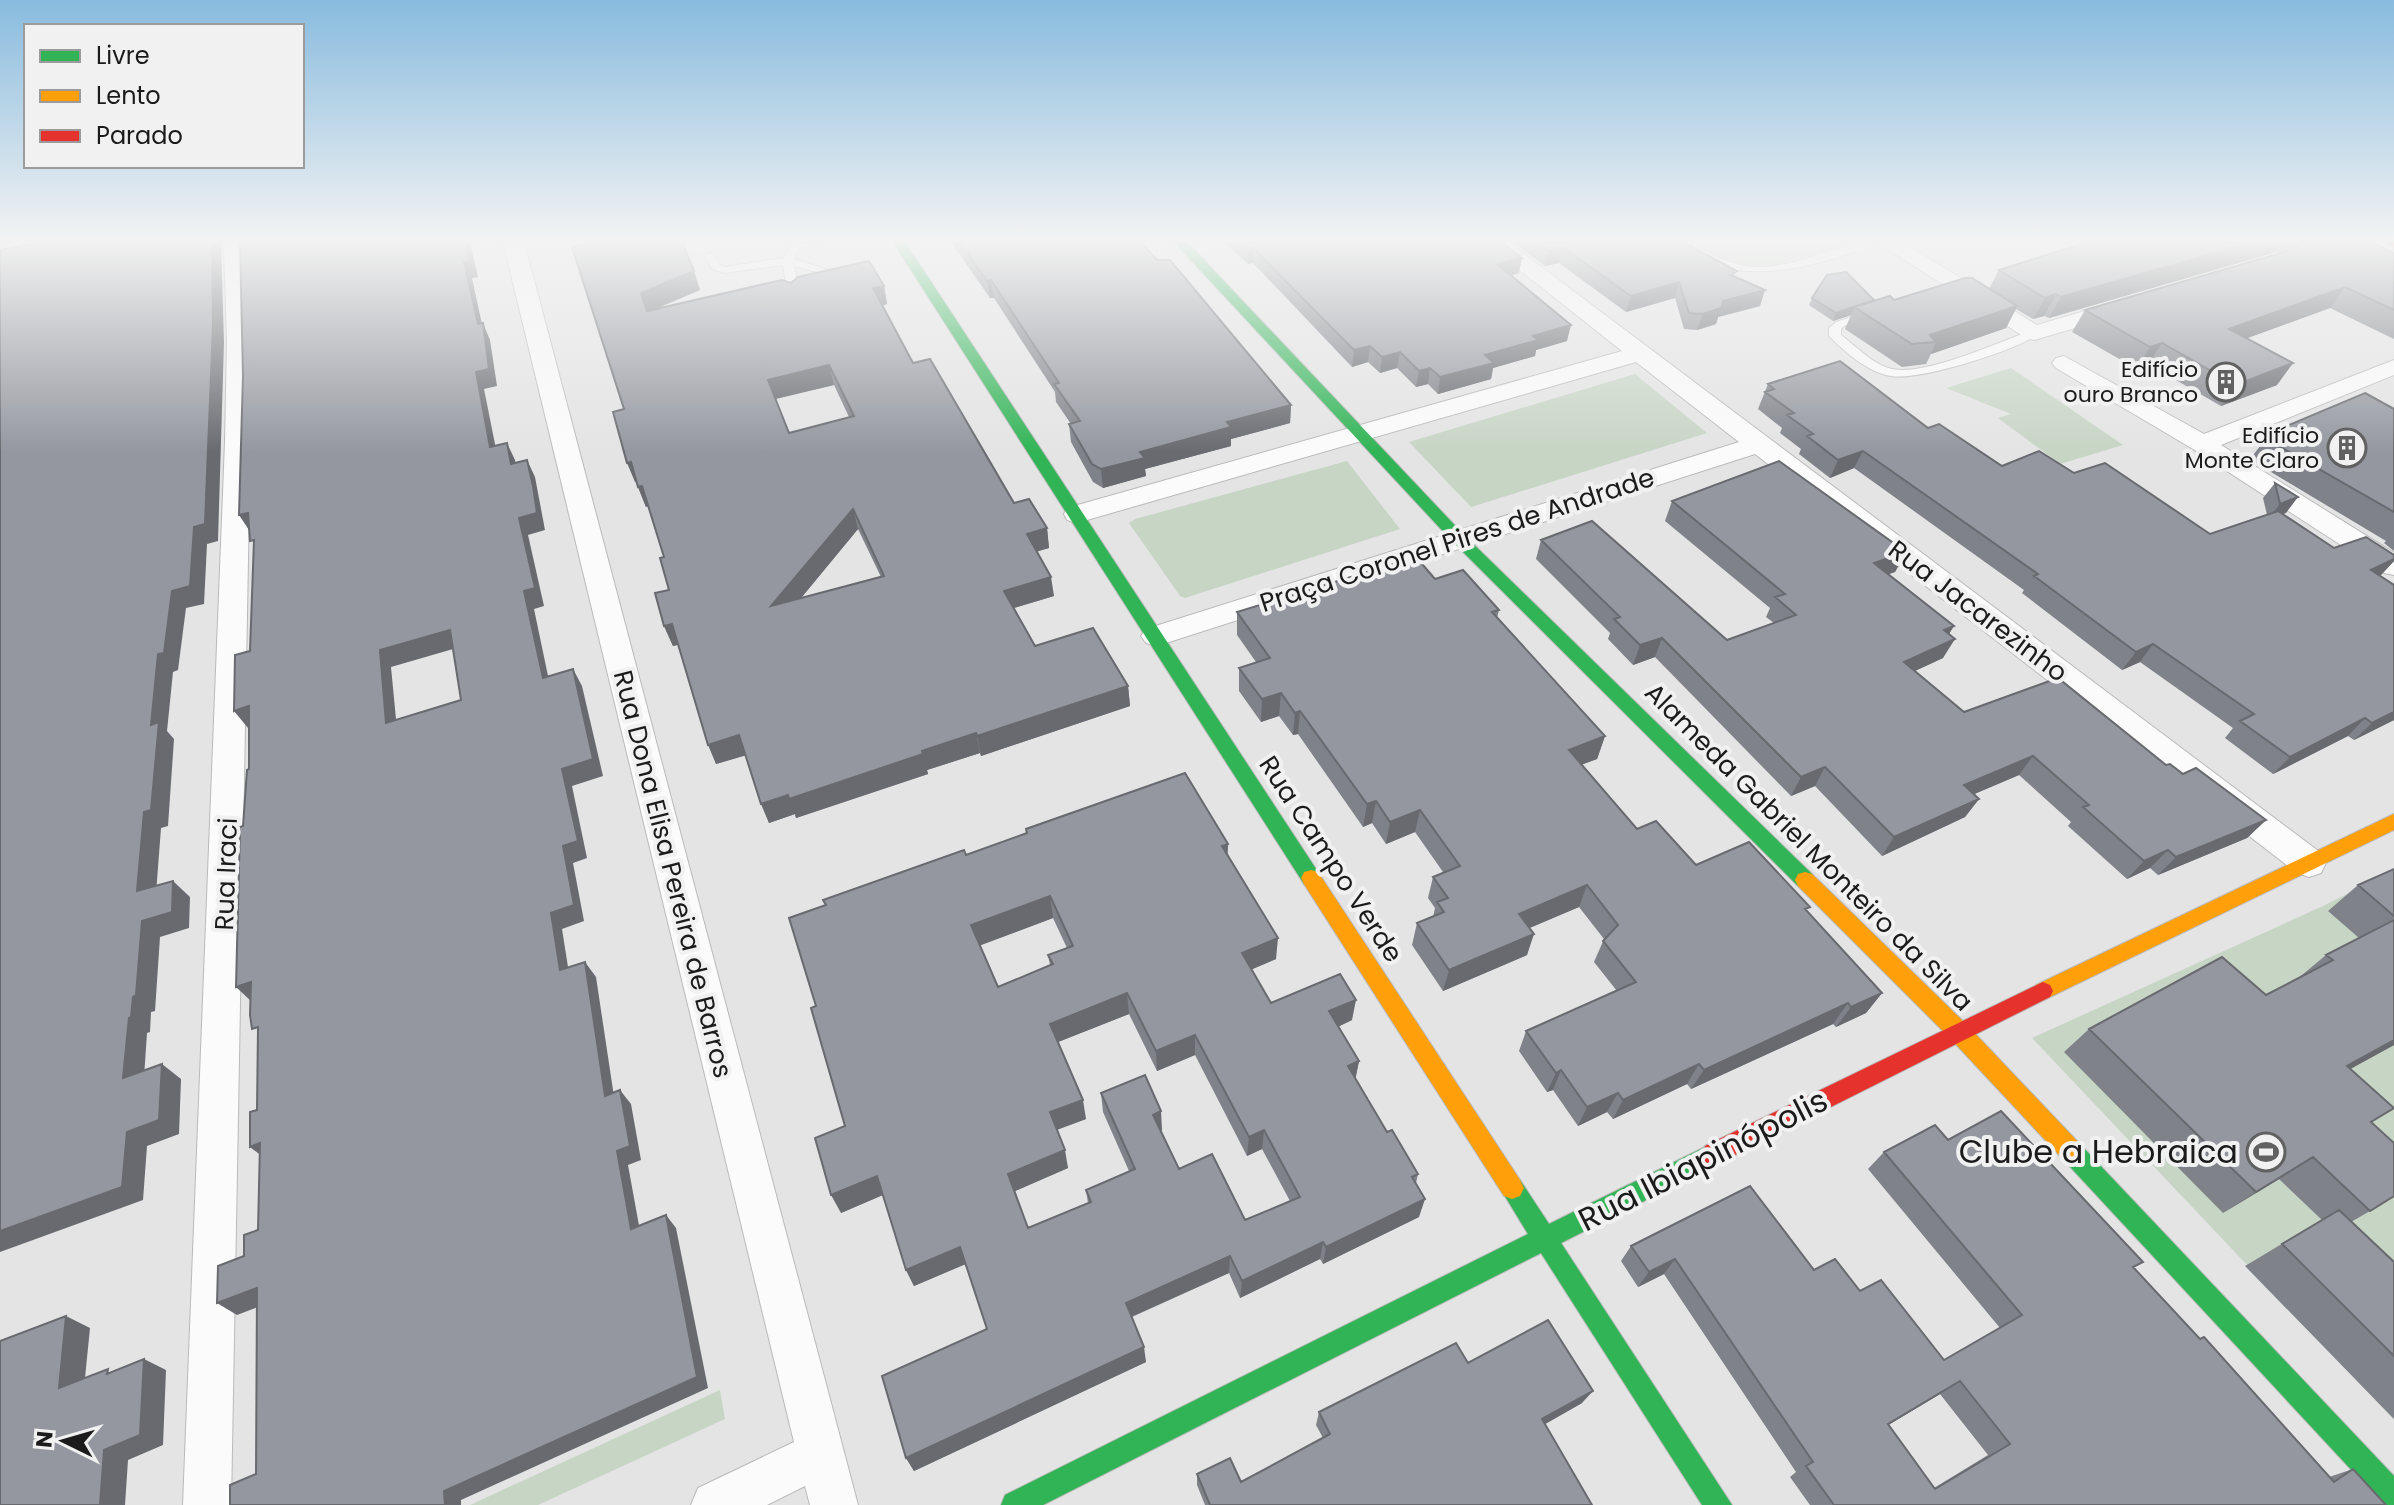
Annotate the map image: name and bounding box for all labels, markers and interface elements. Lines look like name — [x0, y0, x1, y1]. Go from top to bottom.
legend — [24, 24, 304, 168]
text: Livre — [96, 39, 150, 72]
text: Lento — [96, 79, 161, 112]
text: Parado — [96, 119, 183, 152]
place label: Edifício ouro Branco — [2064, 354, 2198, 410]
building icon: Edifício ouro Branco — [2205, 361, 2247, 403]
place label: Edifício Monte Claro — [2185, 420, 2319, 476]
building icon: Edifício Monte Claro — [2326, 427, 2368, 469]
street label: Praça Coronel Pires de Andrade — [1255, 459, 1659, 621]
street label: Rua Jacarezinho — [1881, 532, 2075, 690]
street label: Rua Dona Elisa Pereira de Barros — [605, 666, 741, 1082]
street label: Alameda Gabriel Monteiro da Silva — [1637, 675, 1981, 1019]
street label: Rua Campo Verde — [1251, 749, 1411, 969]
street label: Rua Iraci — [206, 817, 246, 931]
street label: Rua Ibiapinópolis — [1570, 1077, 1835, 1242]
place label: Clube a Hebraica — [1959, 1129, 2238, 1174]
sports icon: Clube a Hebraica — [2245, 1131, 2287, 1173]
north arrow — [24, 1401, 104, 1481]
text: N — [28, 1430, 61, 1449]

